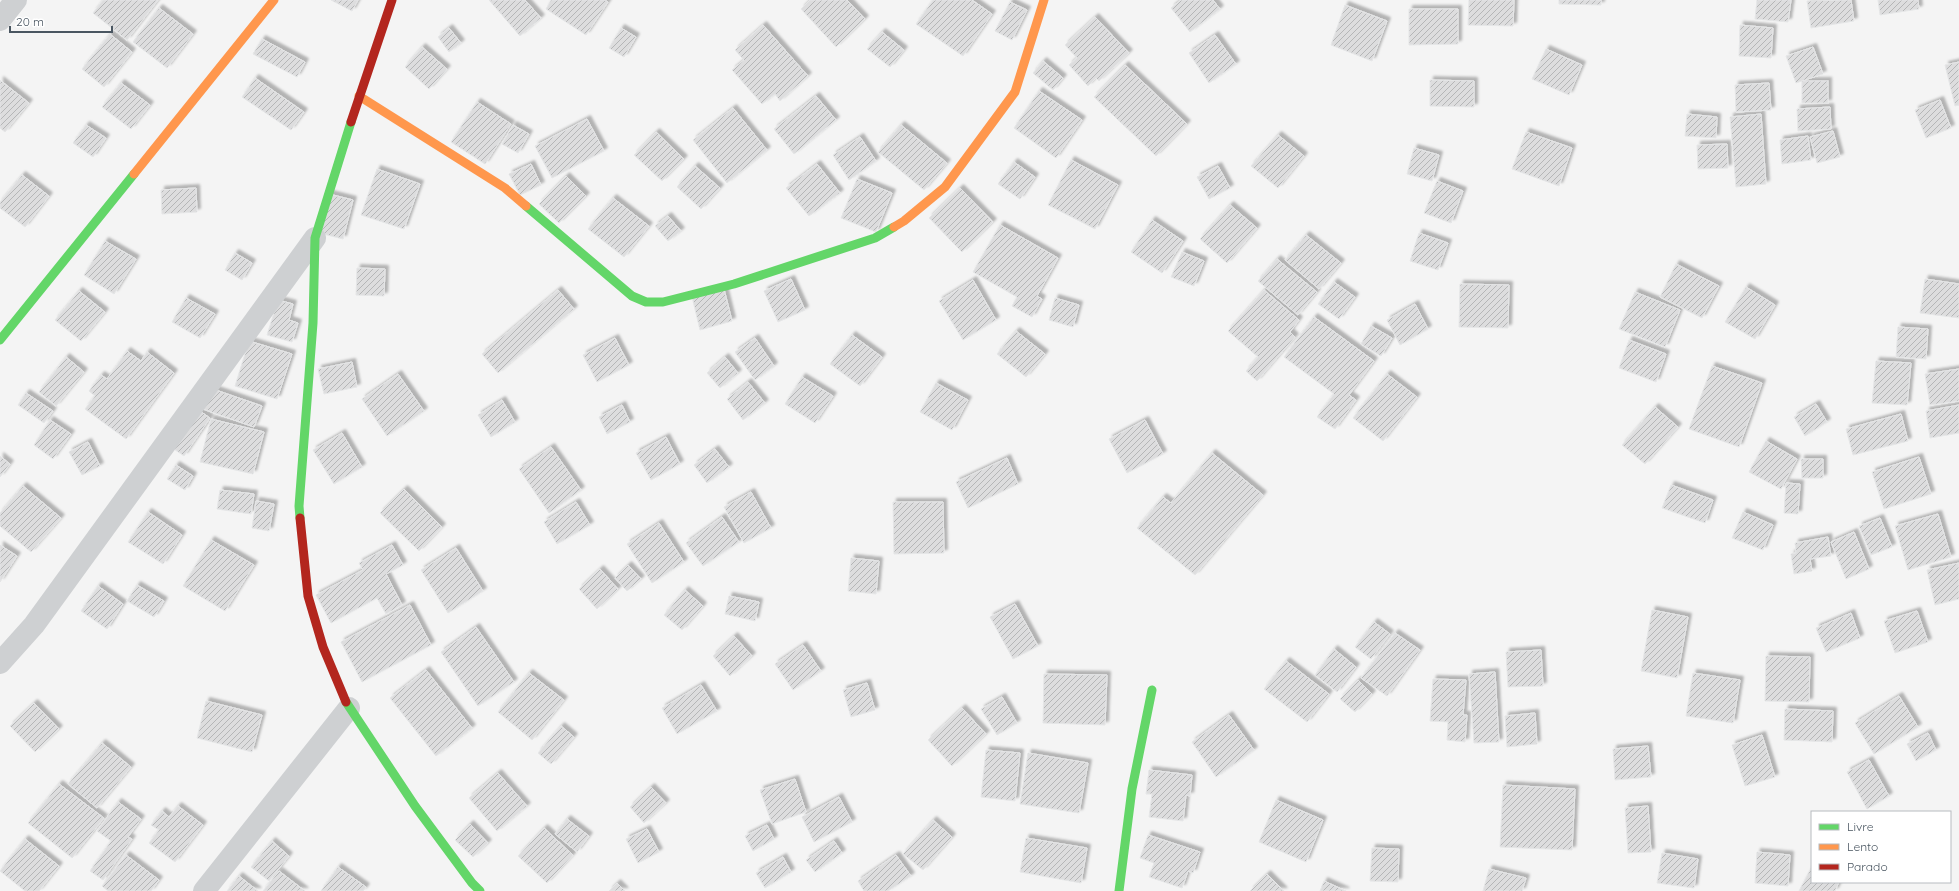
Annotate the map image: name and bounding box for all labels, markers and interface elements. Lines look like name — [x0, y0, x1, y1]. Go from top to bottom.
scale bar — [10, 8, 112, 34]
text: 20 m — [16, 14, 44, 29]
legend — [1811, 811, 1951, 883]
text: Livre — [1847, 819, 1874, 834]
text: Lento — [1847, 839, 1878, 854]
text: Parado — [1847, 859, 1888, 874]

